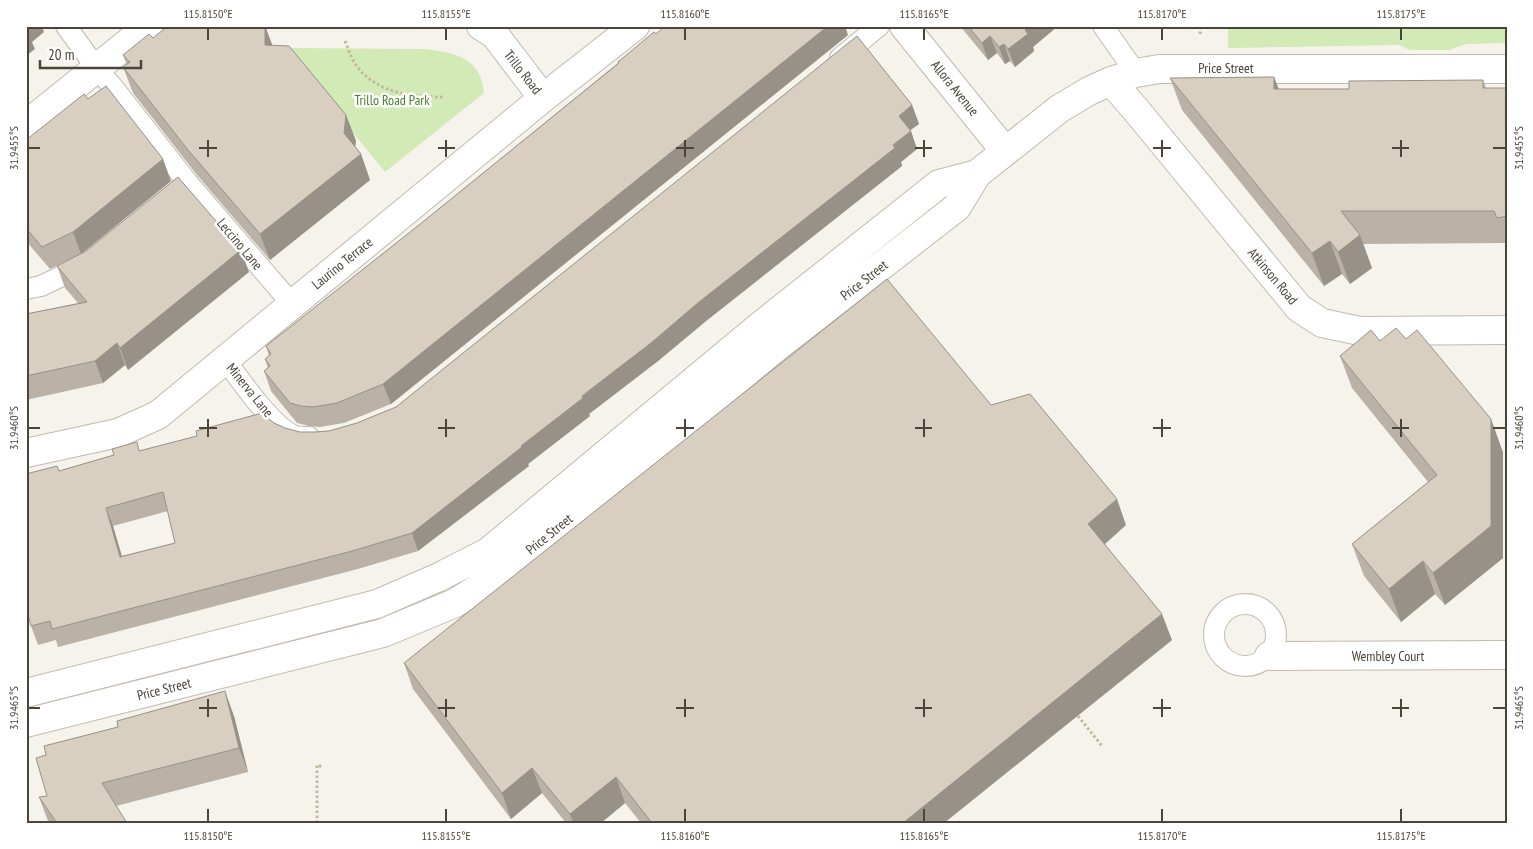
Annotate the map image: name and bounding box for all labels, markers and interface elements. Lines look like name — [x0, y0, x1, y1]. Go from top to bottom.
text: 115.8150°E — [183, 6, 233, 21]
text: 115.8155°E — [421, 6, 471, 21]
text: 115.8160°E — [660, 6, 710, 21]
text: 115.8165°E — [899, 6, 949, 21]
text: 115.8170°E — [1137, 6, 1187, 21]
text: 115.8175°E — [1376, 6, 1426, 21]
scale bar — [40, 38, 141, 70]
text: 20 m — [48, 45, 74, 64]
street label: Trillo Road — [500, 46, 546, 98]
street label: Allora Avenue — [927, 56, 983, 120]
street label: Price Street — [1198, 59, 1254, 77]
park label: Trillo Road Park — [354, 91, 430, 109]
text: 31.9455°S — [6, 126, 21, 170]
text: 31.9455°S — [1511, 126, 1526, 170]
street label: Leccino Lane — [213, 214, 267, 274]
street label: Laurino Terrace — [308, 233, 376, 293]
street label: Atkinson Road — [1244, 244, 1302, 308]
street label: Price Street — [837, 256, 891, 304]
street label: Minerva Lane — [223, 359, 278, 421]
text: 31.9460°S — [6, 406, 21, 450]
text: 31.9460°S — [1511, 406, 1526, 450]
street label: Price Street — [522, 510, 576, 558]
street label: Wembley Court — [1352, 647, 1424, 665]
street label: Price Street — [135, 674, 193, 704]
text: 31.9465°S — [6, 686, 21, 730]
text: 31.9465°S — [1511, 686, 1526, 730]
text: 115.8150°E — [183, 828, 233, 843]
text: 115.8155°E — [421, 828, 471, 843]
text: 115.8160°E — [660, 828, 710, 843]
text: 115.8165°E — [899, 828, 949, 843]
text: 115.8170°E — [1137, 828, 1187, 843]
text: 115.8175°E — [1376, 828, 1426, 843]

